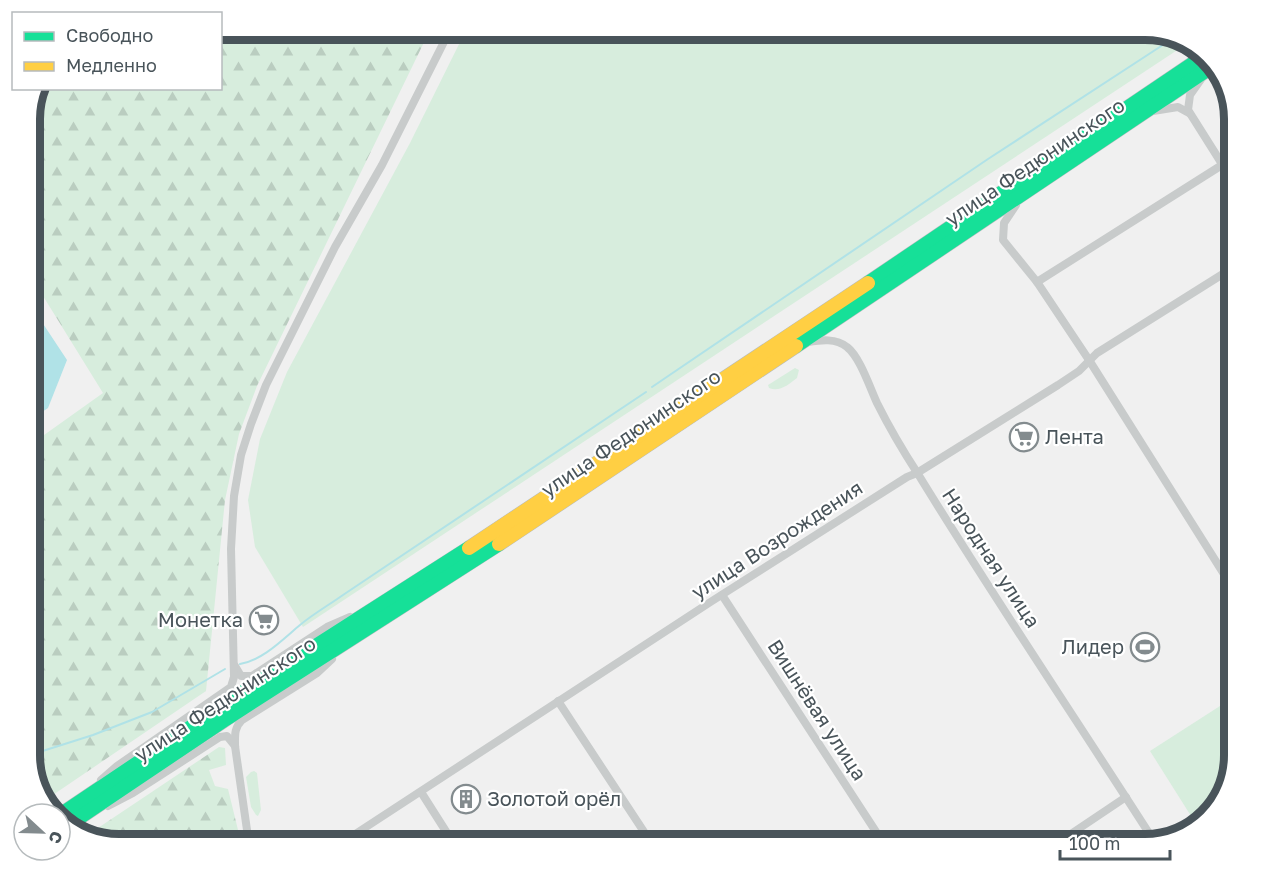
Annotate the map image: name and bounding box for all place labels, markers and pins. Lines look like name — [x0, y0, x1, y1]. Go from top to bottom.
supermarket icon: Лента — [1008, 421, 1040, 453]
place label: Лента — [1045, 424, 1104, 448]
supermarket icon: Монетка — [248, 604, 280, 636]
place label: Монетка — [158, 607, 243, 631]
sports icon: Лидер — [1129, 631, 1161, 663]
place label: Лидер — [1062, 634, 1124, 658]
building icon: Золотой орёл — [450, 783, 482, 815]
place label: Золотой орёл — [487, 786, 621, 810]

